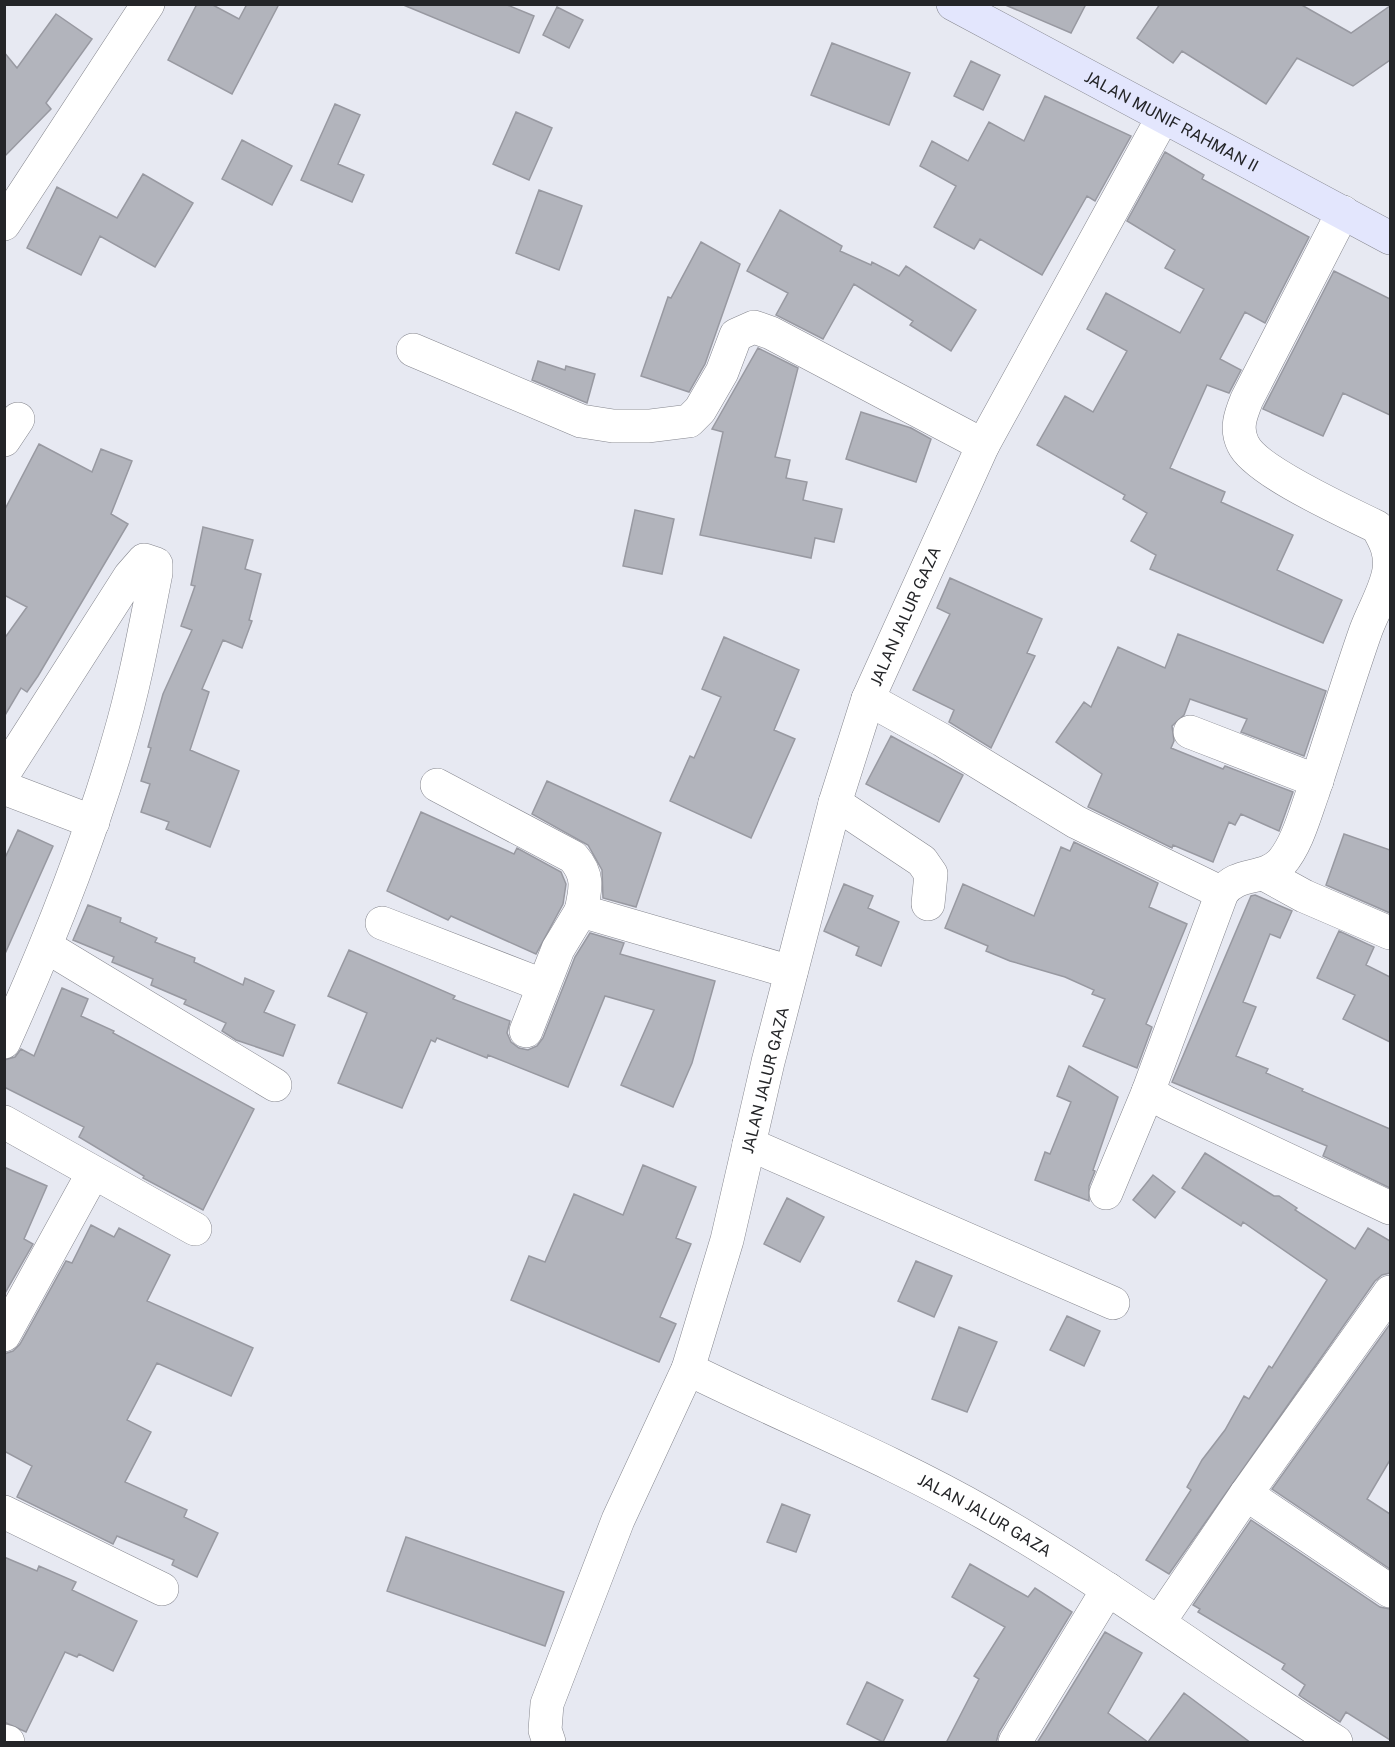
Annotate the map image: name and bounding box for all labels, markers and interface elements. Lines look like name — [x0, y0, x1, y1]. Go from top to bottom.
street label: JALAN MUNIF RAHMAN II — [1081, 67, 1262, 176]
street label: JALAN JALUR GAZA — [866, 544, 945, 689]
street label: JALAN JALUR GAZA — [738, 1005, 793, 1155]
street label: JALAN JALUR GAZA — [915, 1470, 1055, 1561]

